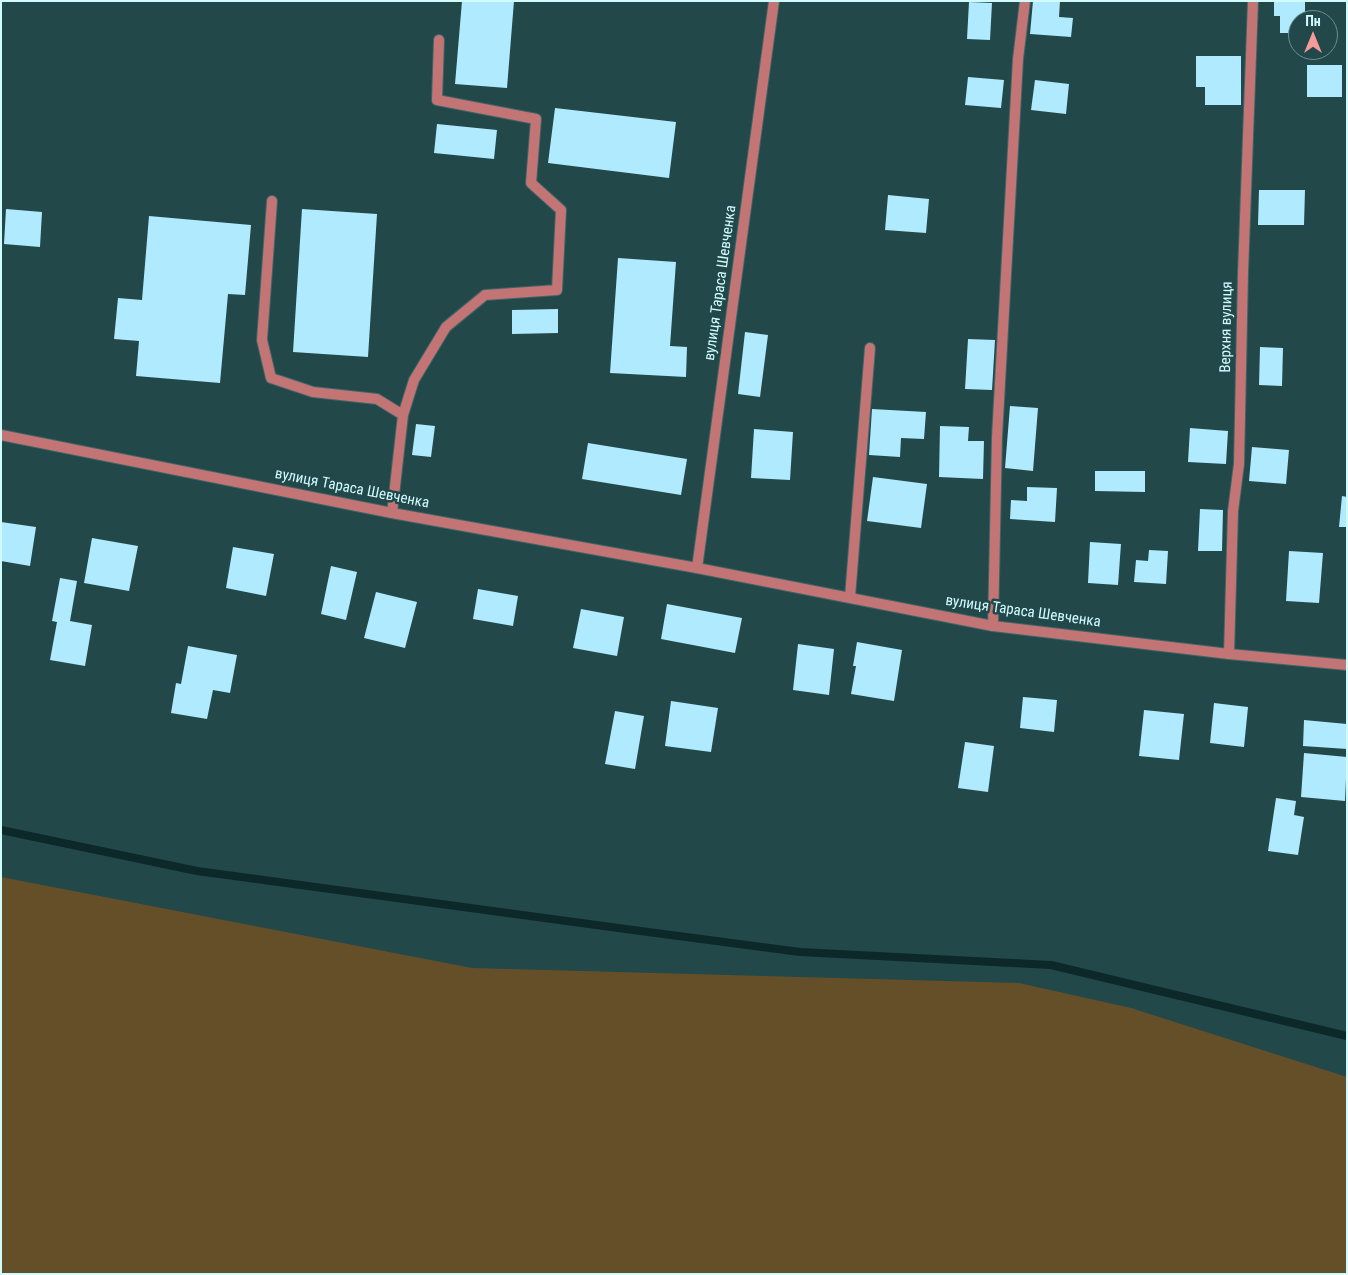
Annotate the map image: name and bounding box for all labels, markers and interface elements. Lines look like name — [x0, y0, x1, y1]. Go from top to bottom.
north arrow — [1288, 10, 1338, 60]
text: Пн — [1305, 13, 1321, 29]
street label: вулиця Тараса Шевченка — [701, 204, 741, 362]
street label: Верхня вулиця — [1217, 281, 1237, 373]
street label: вулиця Тараса Шевченка — [273, 465, 431, 513]
street label: вулиця Тараса Шевченка — [944, 592, 1102, 632]

